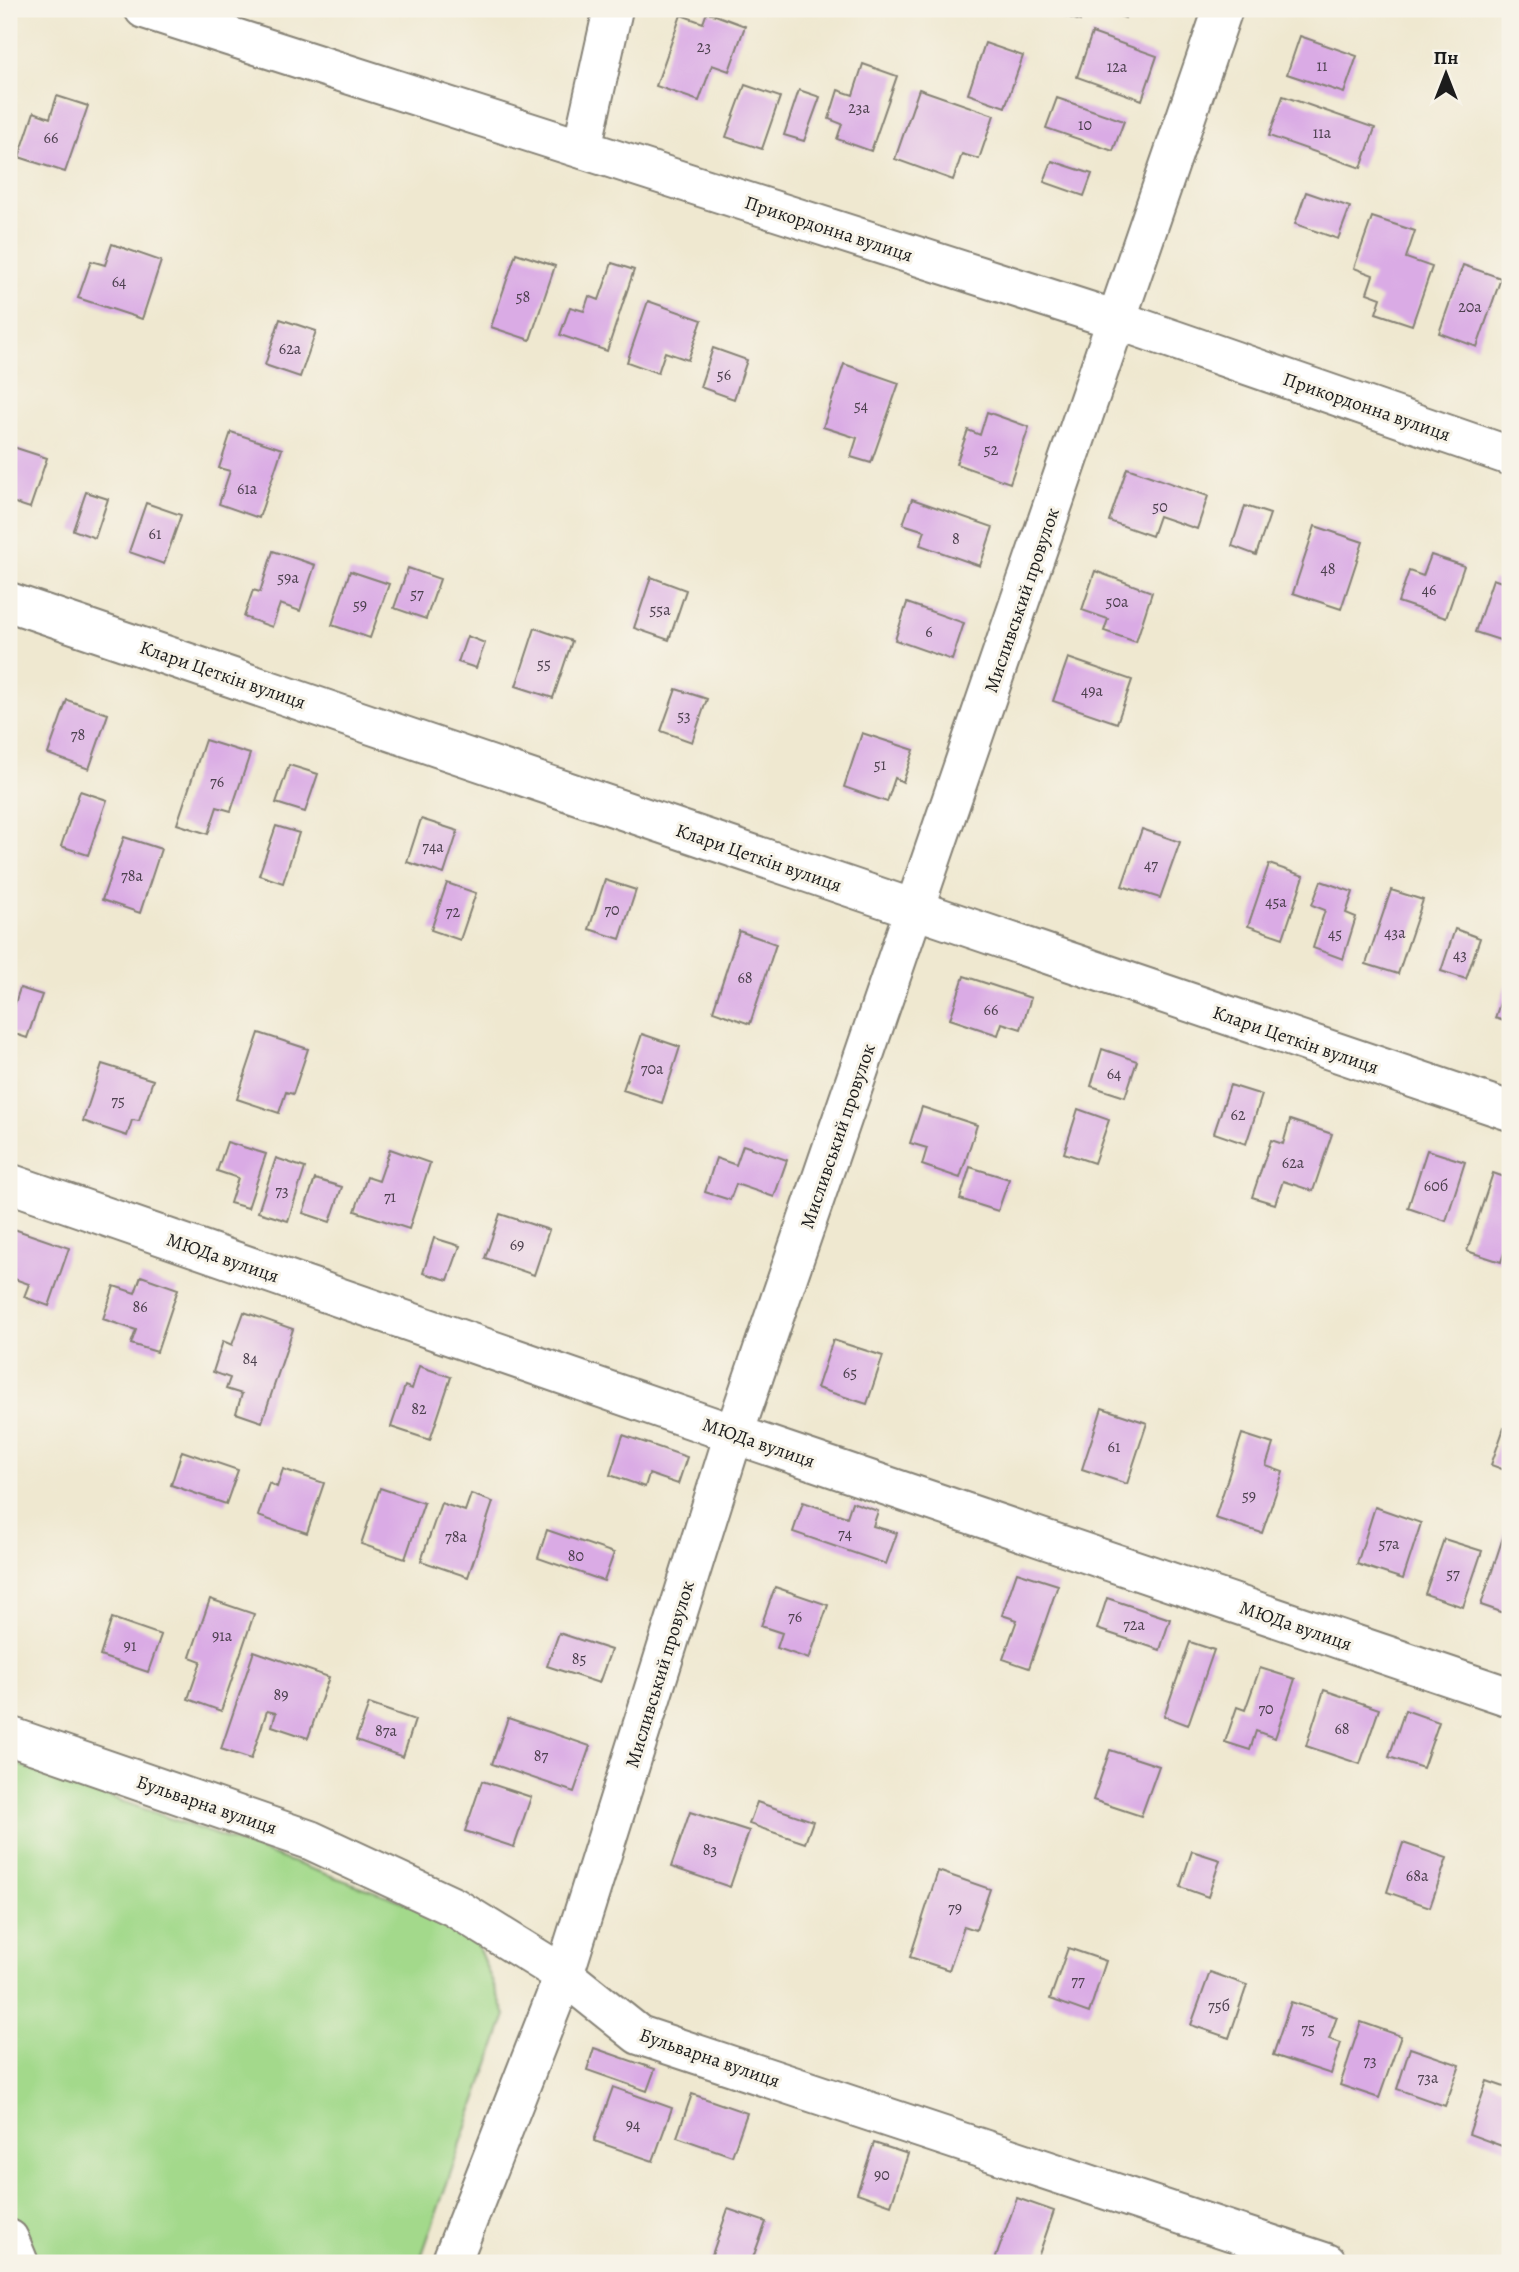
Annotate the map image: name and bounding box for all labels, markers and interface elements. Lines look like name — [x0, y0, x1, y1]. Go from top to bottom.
house number: 23 — [697, 36, 711, 58]
north arrow — [1410, 38, 1480, 108]
text: Пн — [1434, 45, 1458, 71]
house number: 11 — [1317, 55, 1328, 77]
house number: 12а — [1107, 56, 1128, 78]
house number: 23а — [848, 97, 870, 119]
house number: 10 — [1078, 114, 1092, 136]
house number: 11а — [1313, 122, 1332, 144]
house number: 66 — [44, 127, 58, 149]
street label: Прикордонна вулиця — [741, 190, 916, 268]
house number: 64 — [112, 271, 126, 293]
house number: 58 — [516, 286, 530, 308]
house number: 20а — [1458, 296, 1482, 318]
house number: 62а — [279, 338, 302, 360]
house number: 56 — [717, 364, 731, 386]
street label: Прикордонна вулиця — [1280, 366, 1454, 448]
house number: 54 — [854, 395, 868, 417]
house number: 52 — [984, 439, 999, 461]
house number: 61а — [237, 478, 258, 500]
house number: 50 — [1152, 496, 1168, 518]
street label: Мисливський провулок — [978, 504, 1066, 696]
house number: 61 — [149, 523, 162, 545]
house number: 8 — [952, 528, 960, 550]
house number: 48 — [1320, 558, 1336, 580]
house number: 59а — [277, 567, 299, 589]
house number: 46 — [1422, 579, 1436, 601]
house number: 57 — [410, 583, 424, 605]
house number: 50а — [1106, 591, 1129, 613]
house number: 59 — [353, 594, 367, 616]
house number: 55а — [649, 599, 671, 621]
house number: 6 — [925, 621, 933, 643]
street label: Клари Цеткін вулиця — [136, 634, 309, 716]
house number: 55 — [537, 653, 551, 675]
house number: 49а — [1081, 680, 1104, 702]
house number: 53 — [677, 705, 691, 727]
house number: 78 — [71, 724, 85, 746]
house number: 51 — [874, 754, 887, 776]
house number: 76 — [210, 771, 224, 793]
street label: Клари Цеткін вулиця — [672, 817, 845, 899]
house number: 74а — [422, 836, 444, 858]
house number: 47 — [1144, 854, 1158, 876]
house number: 78а — [121, 865, 144, 887]
house number: 45а — [1265, 891, 1287, 913]
house number: 70 — [604, 899, 620, 921]
house number: 72 — [446, 901, 461, 923]
house number: 43а — [1384, 922, 1406, 944]
house number: 45 — [1328, 923, 1342, 945]
house number: 43 — [1453, 944, 1467, 966]
house number: 68 — [737, 967, 753, 989]
house number: 66 — [984, 999, 998, 1021]
street label: Клари Цеткін вулиця — [1209, 999, 1382, 1081]
street label: Мисливський провулок — [794, 1040, 882, 1232]
house number: 70а — [641, 1058, 664, 1080]
house number: 64 — [1107, 1063, 1121, 1085]
house number: 75 — [111, 1090, 125, 1112]
house number: 62 — [1231, 1104, 1246, 1126]
house number: 62а — [1282, 1152, 1305, 1174]
house number: 60б — [1424, 1175, 1448, 1197]
house number: 73 — [275, 1180, 289, 1202]
house number: 71 — [384, 1186, 397, 1208]
street label: МЮДа вулиця — [163, 1227, 282, 1289]
house number: 69 — [510, 1234, 524, 1256]
house number: 86 — [132, 1296, 148, 1318]
house number: 84 — [242, 1348, 258, 1370]
house number: 65 — [843, 1362, 857, 1384]
house number: 82 — [411, 1398, 427, 1420]
street label: МЮДа вулиця — [699, 1412, 818, 1474]
house number: 61 — [1108, 1436, 1121, 1458]
house number: 59 — [1242, 1485, 1256, 1507]
house number: 74 — [838, 1523, 852, 1545]
house number: 78а — [445, 1526, 468, 1548]
house number: 57а — [1379, 1533, 1400, 1555]
house number: 80 — [568, 1545, 584, 1567]
house number: 57 — [1446, 1563, 1460, 1585]
street label: Мисливський провулок — [619, 1577, 701, 1771]
street label: МЮДа вулиця — [1236, 1595, 1355, 1657]
house number: 76 — [788, 1606, 802, 1628]
house number: 72а — [1123, 1614, 1145, 1636]
house number: 91а — [212, 1625, 233, 1647]
house number: 91 — [124, 1635, 137, 1657]
house number: 85 — [572, 1648, 586, 1670]
house number: 89 — [273, 1684, 289, 1706]
house number: 70 — [1258, 1698, 1274, 1720]
house number: 68 — [1334, 1718, 1350, 1740]
house number: 87а — [375, 1720, 398, 1742]
house number: 87 — [534, 1745, 549, 1767]
street label: Бульварна вулиця — [133, 1769, 280, 1841]
house number: 83 — [703, 1839, 717, 1861]
house number: 68а — [1406, 1865, 1429, 1887]
house number: 79 — [948, 1897, 962, 1919]
house number: 77 — [1071, 1970, 1085, 1992]
house number: 75б — [1208, 1995, 1230, 2017]
house number: 75 — [1301, 2018, 1315, 2040]
street label: Бульварна вулиця — [636, 2022, 783, 2094]
house number: 73 — [1363, 2050, 1377, 2072]
house number: 73а — [1418, 2067, 1439, 2089]
house number: 94 — [626, 2114, 640, 2136]
house number: 90 — [874, 2164, 890, 2186]

